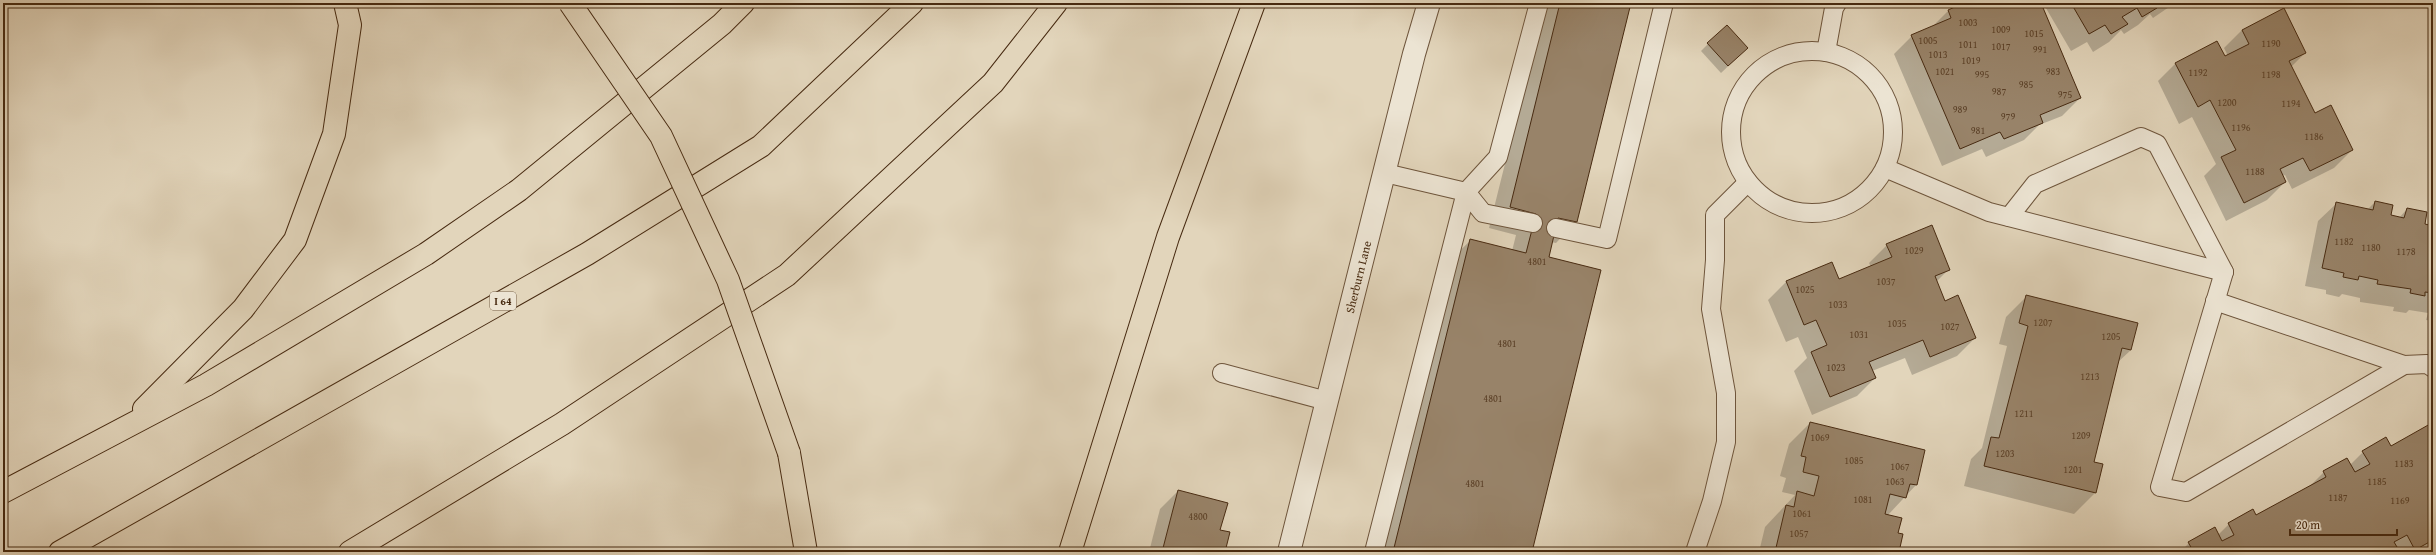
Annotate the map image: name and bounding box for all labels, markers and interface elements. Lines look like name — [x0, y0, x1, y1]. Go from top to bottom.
house number: 1003 — [1958, 15, 1978, 30]
house number: 1009 — [1991, 22, 2011, 37]
house number: 1015 — [2024, 26, 2044, 41]
house number: 1005 — [1918, 33, 1938, 48]
house number: 1190 — [2261, 36, 2281, 51]
house number: 1011 — [1958, 37, 1978, 52]
house number: 1017 — [1991, 39, 2011, 54]
house number: 991 — [2033, 42, 2047, 57]
house number: 1013 — [1928, 47, 1948, 62]
house number: 1019 — [1961, 53, 1981, 68]
house number: 1021 — [1935, 64, 1955, 79]
house number: 983 — [2046, 64, 2060, 79]
house number: 1192 — [2188, 65, 2208, 80]
house number: 995 — [1975, 67, 1989, 82]
house number: 1198 — [2261, 67, 2281, 82]
house number: 985 — [2019, 77, 2033, 92]
house number: 987 — [1992, 84, 2006, 99]
house number: 975 — [2058, 87, 2072, 102]
house number: 1200 — [2217, 95, 2237, 110]
house number: 1194 — [2281, 96, 2301, 111]
house number: 989 — [1953, 102, 1967, 117]
house number: 979 — [2001, 109, 2015, 124]
house number: 1196 — [2231, 120, 2251, 135]
house number: 981 — [1971, 123, 1985, 138]
house number: 1186 — [2304, 129, 2324, 144]
house number: 1188 — [2245, 164, 2265, 179]
house number: 1182 — [2334, 234, 2354, 249]
street label: Sherburn Lane — [1341, 239, 1375, 315]
house number: 1180 — [2361, 240, 2381, 255]
house number: 1029 — [1904, 243, 1924, 258]
house number: 1178 — [2396, 244, 2416, 259]
house number: 4801 — [1527, 254, 1547, 269]
house number: 1037 — [1876, 274, 1896, 289]
house number: 1025 — [1795, 282, 1815, 297]
road number: I 64 — [490, 292, 516, 310]
house number: 1033 — [1828, 297, 1848, 312]
house number: 1207 — [2033, 315, 2053, 330]
house number: 1035 — [1887, 316, 1907, 331]
house number: 1027 — [1940, 319, 1960, 334]
house number: 1031 — [1849, 327, 1869, 342]
house number: 1205 — [2101, 329, 2121, 344]
house number: 4801 — [1497, 336, 1517, 351]
house number: 1023 — [1826, 360, 1846, 375]
house number: 1213 — [2080, 369, 2100, 384]
house number: 4801 — [1483, 391, 1503, 406]
house number: 1211 — [2014, 406, 2034, 421]
house number: 1209 — [2071, 428, 2091, 443]
house number: 1069 — [1810, 430, 1830, 445]
house number: 1203 — [1995, 446, 2015, 461]
house number: 1085 — [1844, 453, 1864, 468]
house number: 1183 — [2394, 456, 2414, 471]
house number: 1067 — [1890, 459, 1910, 474]
house number: 1201 — [2063, 462, 2083, 477]
house number: 1063 — [1885, 474, 1905, 489]
house number: 1185 — [2367, 474, 2387, 489]
house number: 4801 — [1465, 476, 1485, 491]
house number: 1187 — [2328, 490, 2348, 505]
house number: 1081 — [1853, 492, 1873, 507]
house number: 1169 — [2390, 493, 2410, 508]
house number: 1061 — [1792, 506, 1812, 521]
house number: 4800 — [1188, 509, 1208, 524]
scale bar — [2290, 511, 2397, 537]
text: 20 m — [2296, 516, 2320, 533]
house number: 1057 — [1789, 526, 1809, 541]

